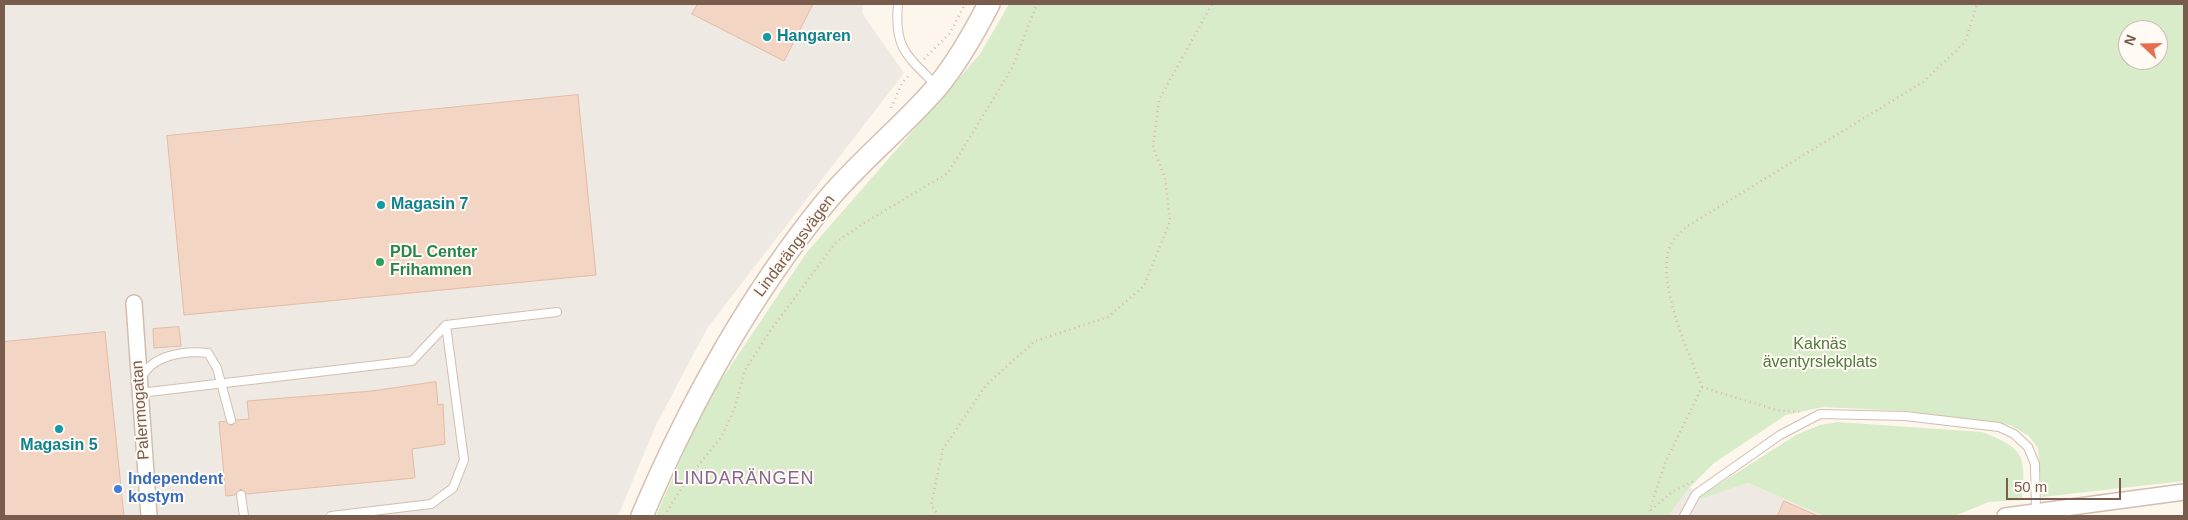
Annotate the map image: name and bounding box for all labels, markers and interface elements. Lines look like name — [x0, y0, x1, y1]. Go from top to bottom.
north arrow — [2118, 20, 2168, 70]
place label: Hangaren — [777, 27, 851, 47]
marker: Hangaren — [761, 31, 773, 43]
text: N — [2121, 32, 2139, 48]
street label: Lindarängsvägen — [750, 191, 840, 301]
place label: Magasin 7 — [391, 195, 468, 215]
marker: Magasin 7 — [375, 199, 387, 211]
place label: PDL Center Frihamnen — [390, 243, 477, 281]
marker: PDL Center Frihamnen — [374, 256, 386, 268]
park label: Kaknäs äventyrslekplats — [1763, 335, 1877, 373]
street label: Palermogatan — [128, 360, 154, 460]
marker: Magasin 5 — [53, 423, 65, 435]
place label: Magasin 5 — [20, 436, 98, 456]
district label: LINDARÄNGEN — [672, 468, 816, 490]
scale bar — [2008, 468, 2123, 500]
place label: Independent kostym — [128, 470, 223, 508]
text: 50 m — [2014, 478, 2047, 495]
marker: Independent kostym — [112, 483, 124, 495]

